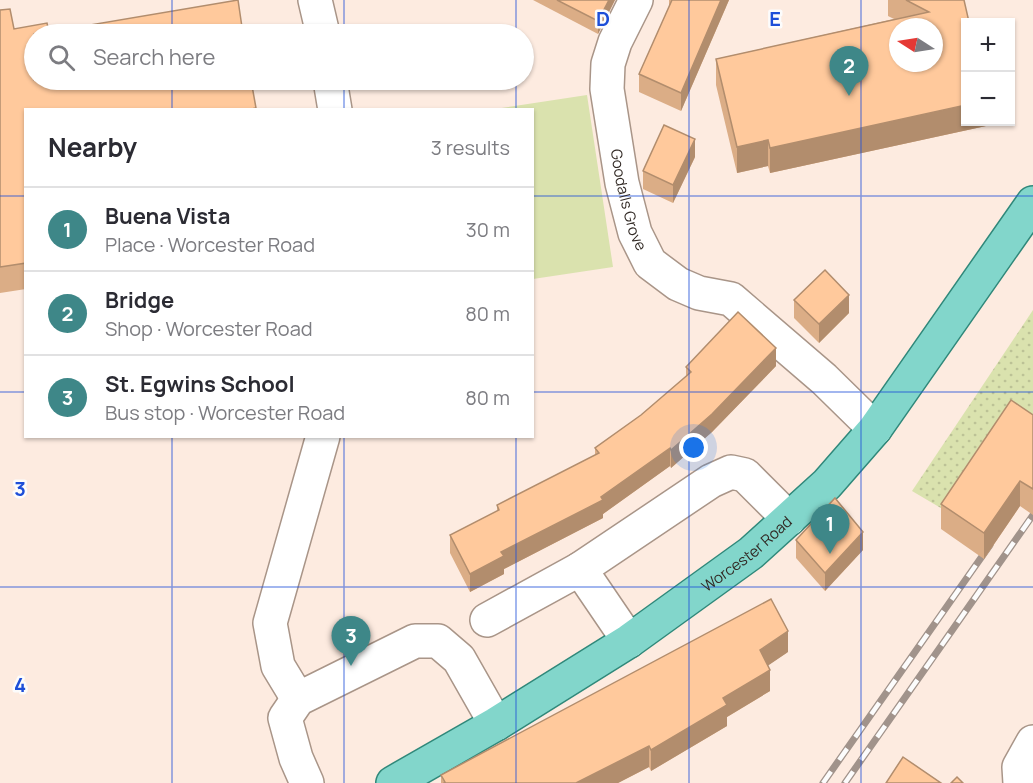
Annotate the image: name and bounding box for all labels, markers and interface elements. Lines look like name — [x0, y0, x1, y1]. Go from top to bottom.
text: D — [596, 5, 610, 32]
text: E — [769, 5, 781, 32]
north arrow — [889, 18, 943, 72]
map controls — [961, 18, 1015, 126]
button: + — [961, 18, 1015, 72]
search box — [24, 24, 534, 90]
icon: search — [45, 41, 78, 74]
text: Search here — [93, 42, 215, 72]
pin: 2 — [830, 46, 868, 96]
button: − — [961, 72, 1015, 126]
text: Nearby — [48, 129, 137, 165]
text: 3 results — [431, 134, 510, 161]
street label: Goodalls Grove — [606, 148, 653, 254]
text: Buena Vista — [105, 201, 230, 231]
text: 1 — [63, 216, 72, 243]
text: 30 m — [466, 216, 510, 243]
text: Place · Worcester Road — [105, 231, 315, 258]
text: Bridge — [105, 285, 174, 315]
text: 2 — [62, 300, 73, 327]
text: 80 m — [465, 300, 510, 327]
text: Shop · Worcester Road — [105, 315, 313, 342]
text: St. Egwins School — [105, 369, 295, 399]
text: 3 — [62, 384, 73, 411]
text: 80 m — [465, 384, 510, 411]
text: Bus stop · Worcester Road — [105, 399, 345, 426]
your location — [679, 433, 708, 462]
text: 3 — [14, 475, 26, 502]
pin: 1 — [810, 504, 850, 554]
street label: Worcester Road — [697, 511, 796, 596]
pin: 3 — [332, 616, 370, 666]
text: 4 — [14, 671, 26, 698]

